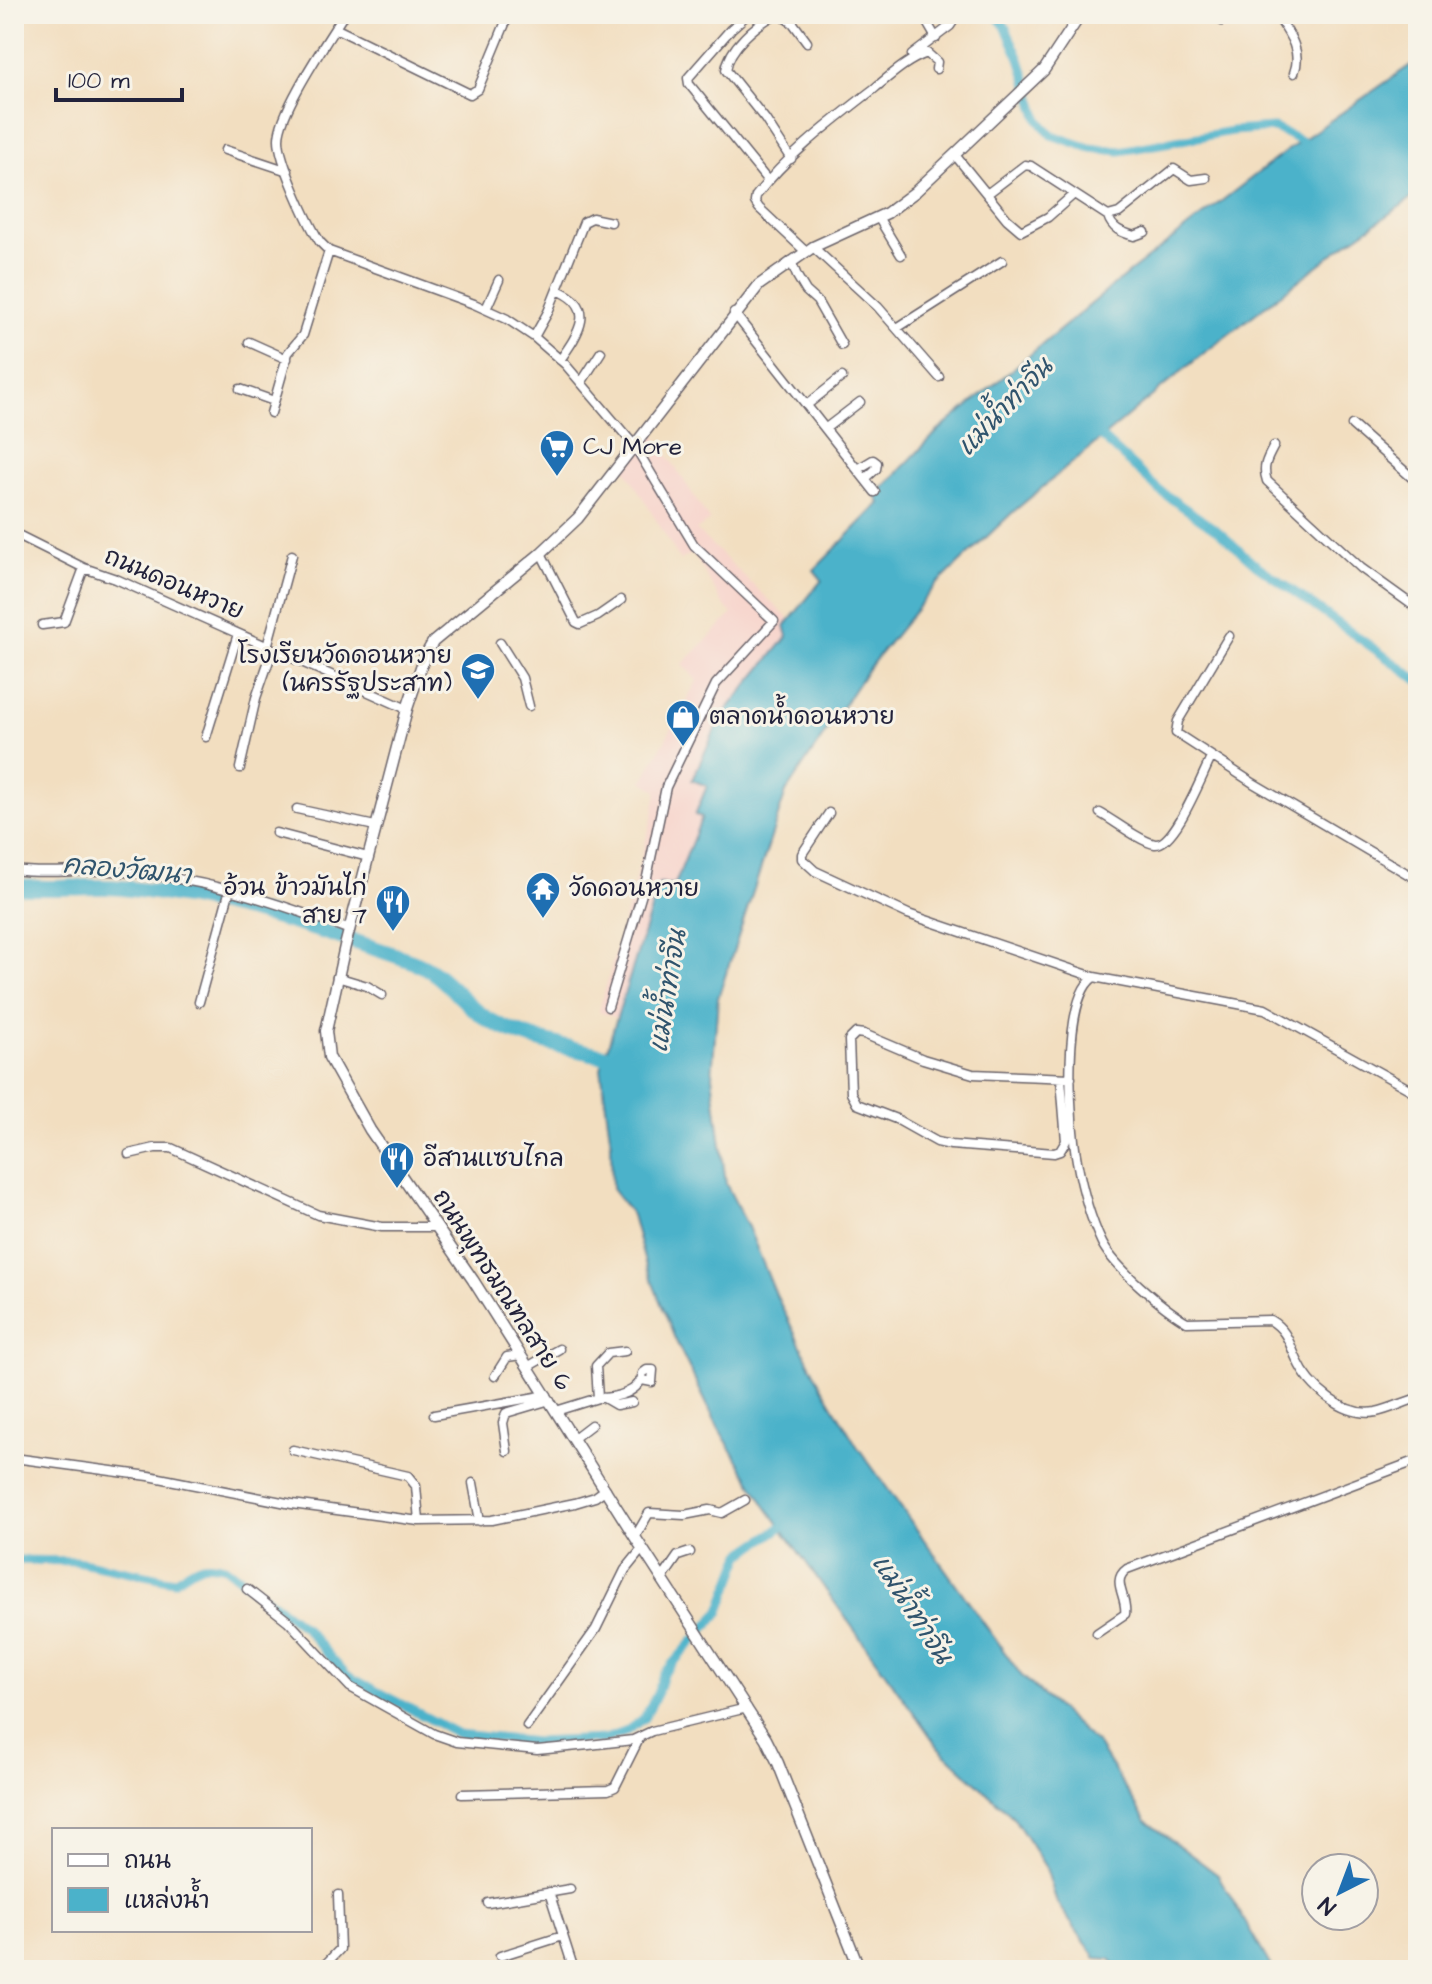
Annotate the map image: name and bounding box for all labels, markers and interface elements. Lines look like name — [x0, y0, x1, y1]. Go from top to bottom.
scale bar — [56, 52, 182, 102]
text: 100 m — [68, 64, 130, 98]
water label: แม่น้ำท่าจีน — [944, 344, 1062, 464]
supermarket icon: CJ More — [538, 428, 576, 478]
place label: CJ More — [583, 430, 682, 464]
street label: ถนนดอนหวาย — [99, 539, 249, 629]
place label: โรงเรียนวัดดอนหวาย (นครรัฐประสาท) — [238, 639, 452, 701]
school or university icon: โรงเรียนวัดดอนหวาย (นครรัฐประสาท) — [459, 651, 497, 701]
place label: ตลาดน้ำดอนหวาย — [709, 693, 895, 734]
shop icon: ตลาดน้ำดอนหวาย — [664, 698, 702, 748]
water label: คลองวัฒนา — [61, 846, 194, 894]
temple icon: วัดดอนหวาย — [524, 870, 562, 920]
place label: อ้วน ข้าวมันไก่ สาย 7 — [224, 871, 367, 933]
place label: วัดดอนหวาย — [569, 872, 699, 906]
restaurant icon: อ้วน ข้าวมันไก่ สาย 7 — [374, 883, 412, 933]
water label: แม่น้ำท่าจีน — [634, 924, 696, 1055]
restaurant icon: อีสานแซบไกล — [378, 1140, 416, 1190]
place label: อีสานแซบไกล — [423, 1142, 564, 1176]
street label: ถนนพุทธมณฑลสาย 6 — [424, 1183, 580, 1397]
water label: แม่น้ำท่าจีน — [863, 1543, 968, 1672]
legend — [52, 1828, 312, 1932]
text: ถนน — [124, 1844, 171, 1878]
north arrow — [1300, 1852, 1380, 1932]
text: แหล่งน้ำ — [124, 1877, 210, 1918]
text: N — [1312, 1889, 1343, 1922]

